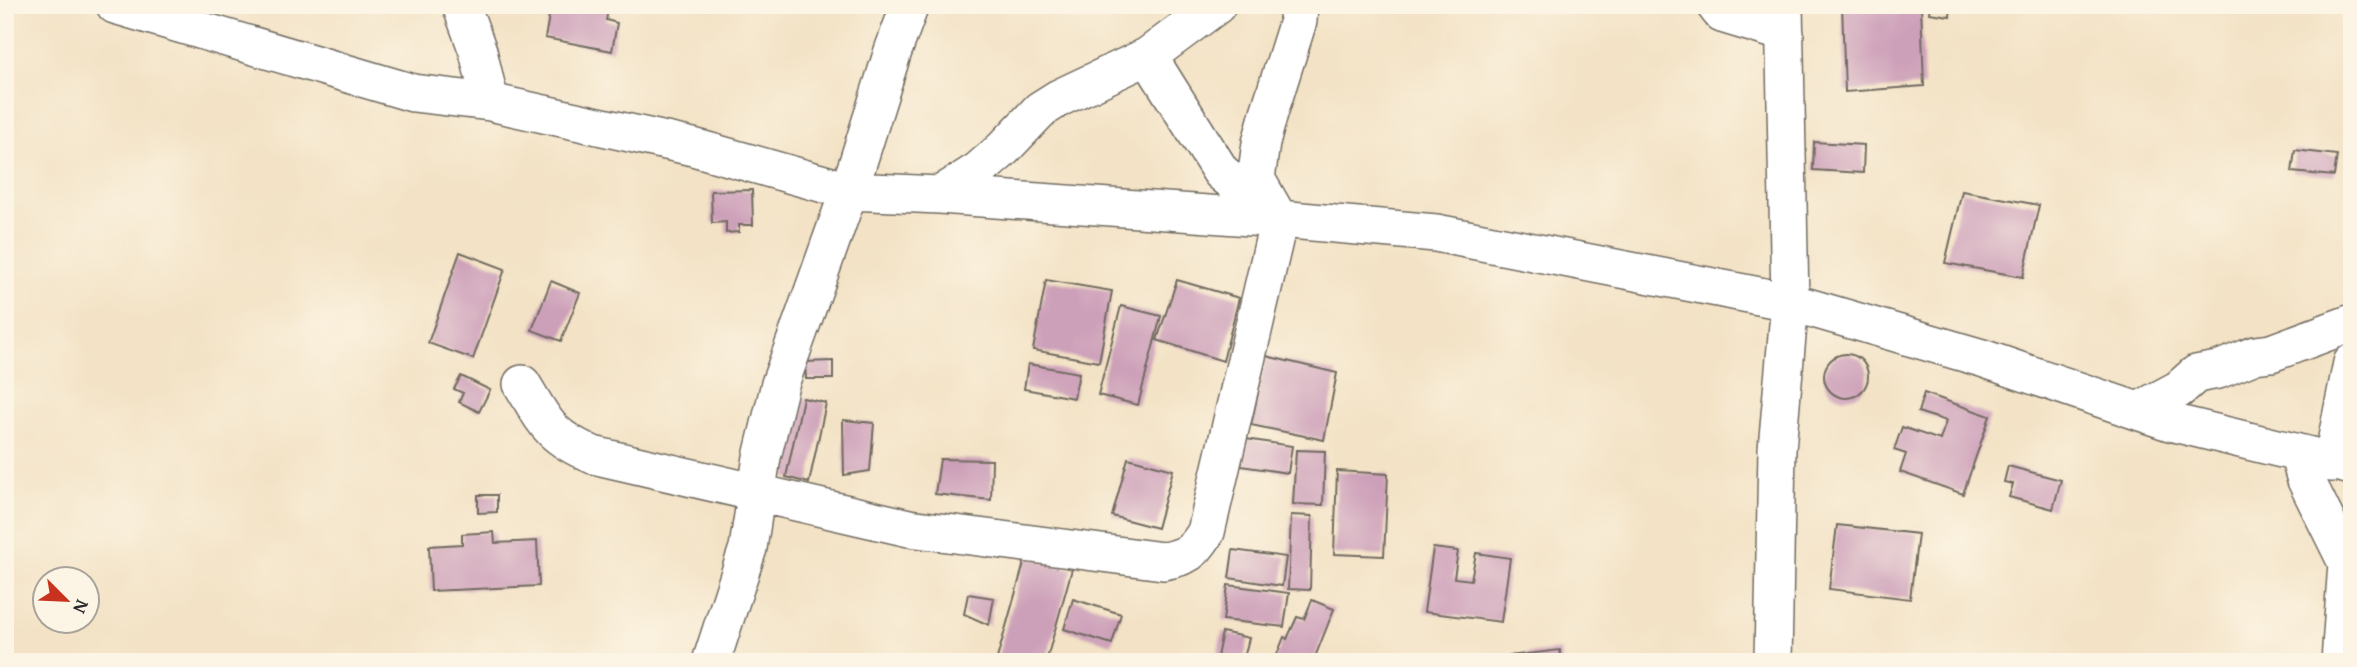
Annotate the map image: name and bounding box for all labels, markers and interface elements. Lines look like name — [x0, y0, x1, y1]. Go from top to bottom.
north arrow — [32, 566, 102, 636]
text: N — [66, 595, 97, 619]

